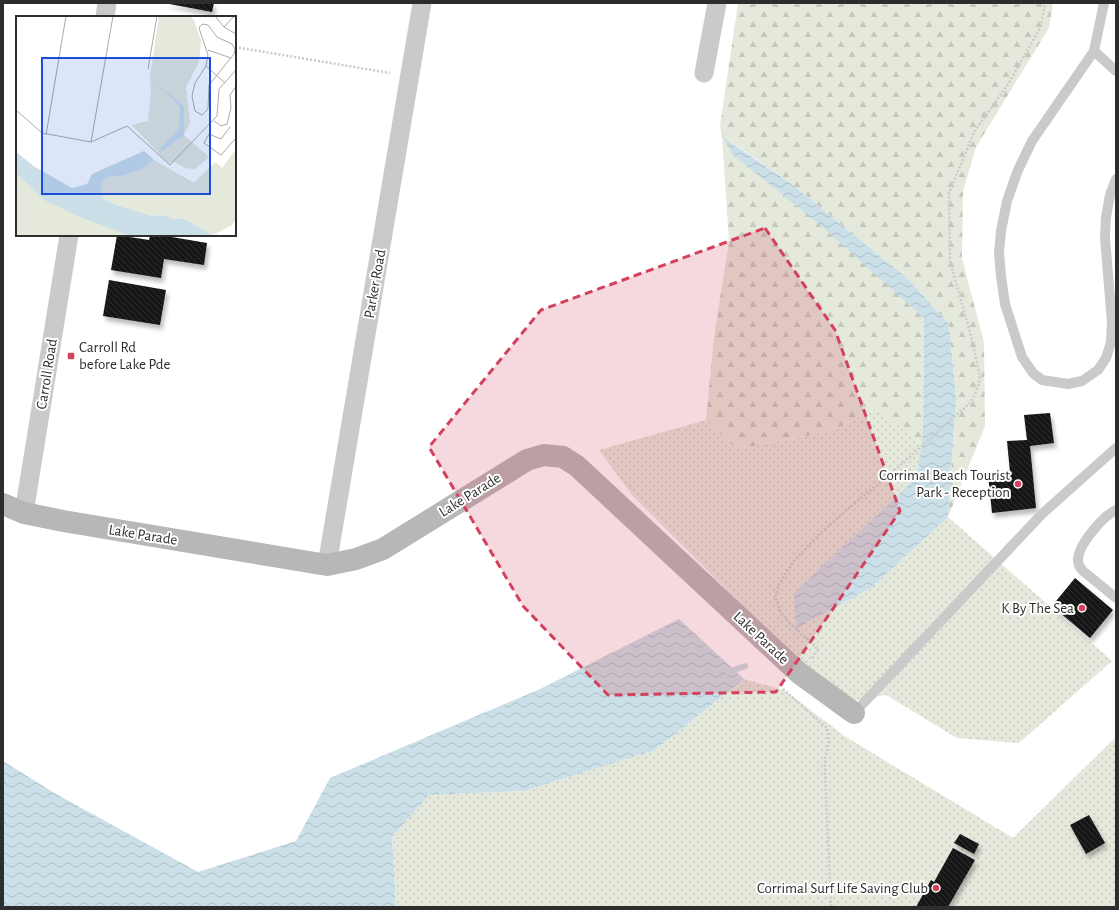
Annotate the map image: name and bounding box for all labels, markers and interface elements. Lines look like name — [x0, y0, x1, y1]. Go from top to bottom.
inset map — [16, 16, 236, 236]
street label: Parker Road — [362, 248, 388, 320]
street label: Carroll Road — [34, 337, 60, 410]
place label: Carroll Rd before Lake Pde — [79, 340, 170, 372]
marker: Carroll Rd before Lake Pde — [66, 351, 76, 361]
place label: Corrimal Beach Tourist Park - Reception — [879, 468, 1010, 500]
street label: Lake Parade — [436, 470, 504, 520]
marker: Corrimal Beach Tourist Park - Reception — [1013, 479, 1023, 489]
street label: Lake Parade — [107, 522, 179, 548]
place label: K By The Sea — [1001, 601, 1074, 616]
marker: K By The Sea — [1077, 603, 1087, 613]
street label: Lake Parade — [730, 609, 792, 667]
place label: Corrimal Surf Life Saving Club — [757, 881, 928, 896]
marker: Corrimal Surf Life Saving Club — [931, 883, 941, 893]

